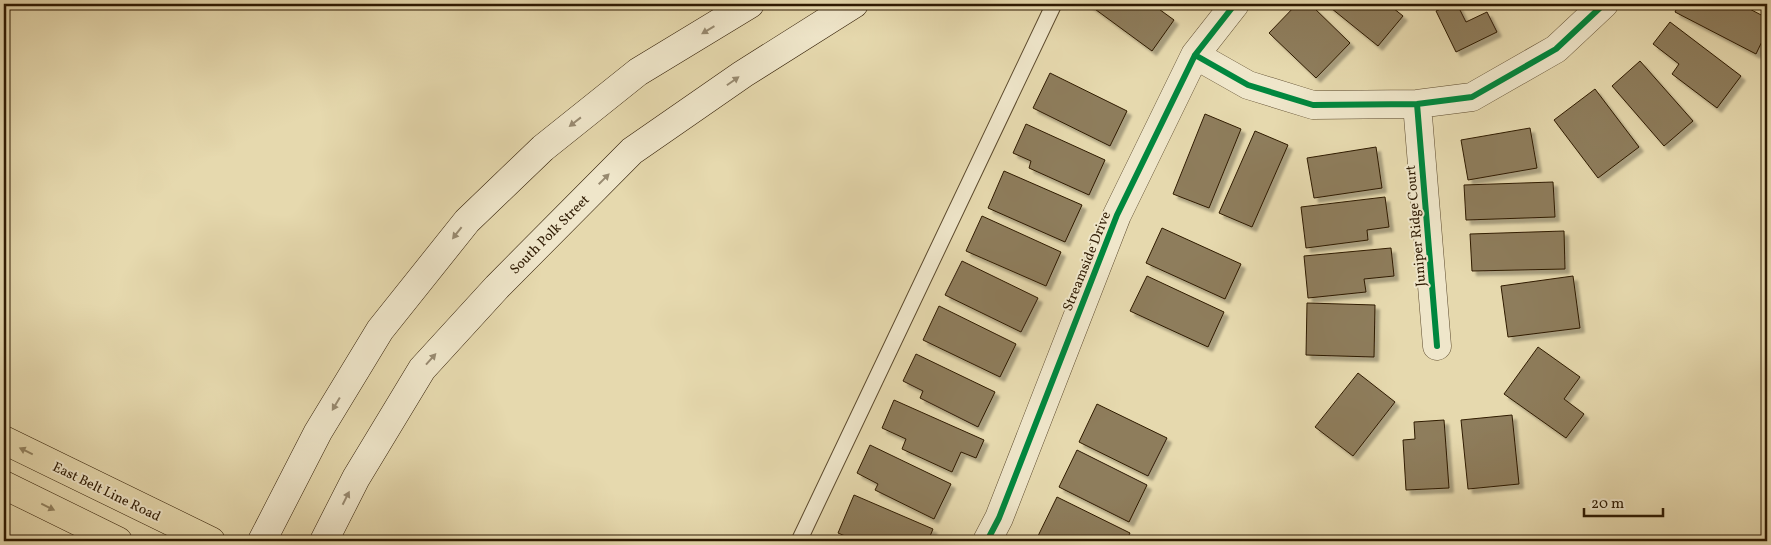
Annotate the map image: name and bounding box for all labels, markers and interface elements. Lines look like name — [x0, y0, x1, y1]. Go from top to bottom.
one-way arrow — [702, 25, 715, 34]
one-way arrow — [726, 76, 739, 86]
one-way arrow — [569, 117, 582, 128]
street label: Juniper Ridge Court — [1402, 164, 1431, 287]
one-way arrow — [598, 173, 610, 185]
street label: South Polk Street — [506, 191, 594, 279]
street label: Streamside Drive — [1059, 208, 1116, 314]
one-way arrow — [452, 227, 462, 240]
one-way arrow — [425, 354, 437, 366]
one-way arrow — [331, 397, 340, 410]
one-way arrow — [18, 447, 33, 455]
street label: East Belt Line Road — [49, 458, 164, 527]
scale bar — [1584, 485, 1662, 517]
one-way arrow — [342, 490, 350, 505]
text: 20 m — [1591, 494, 1624, 515]
one-way arrow — [40, 503, 55, 511]

